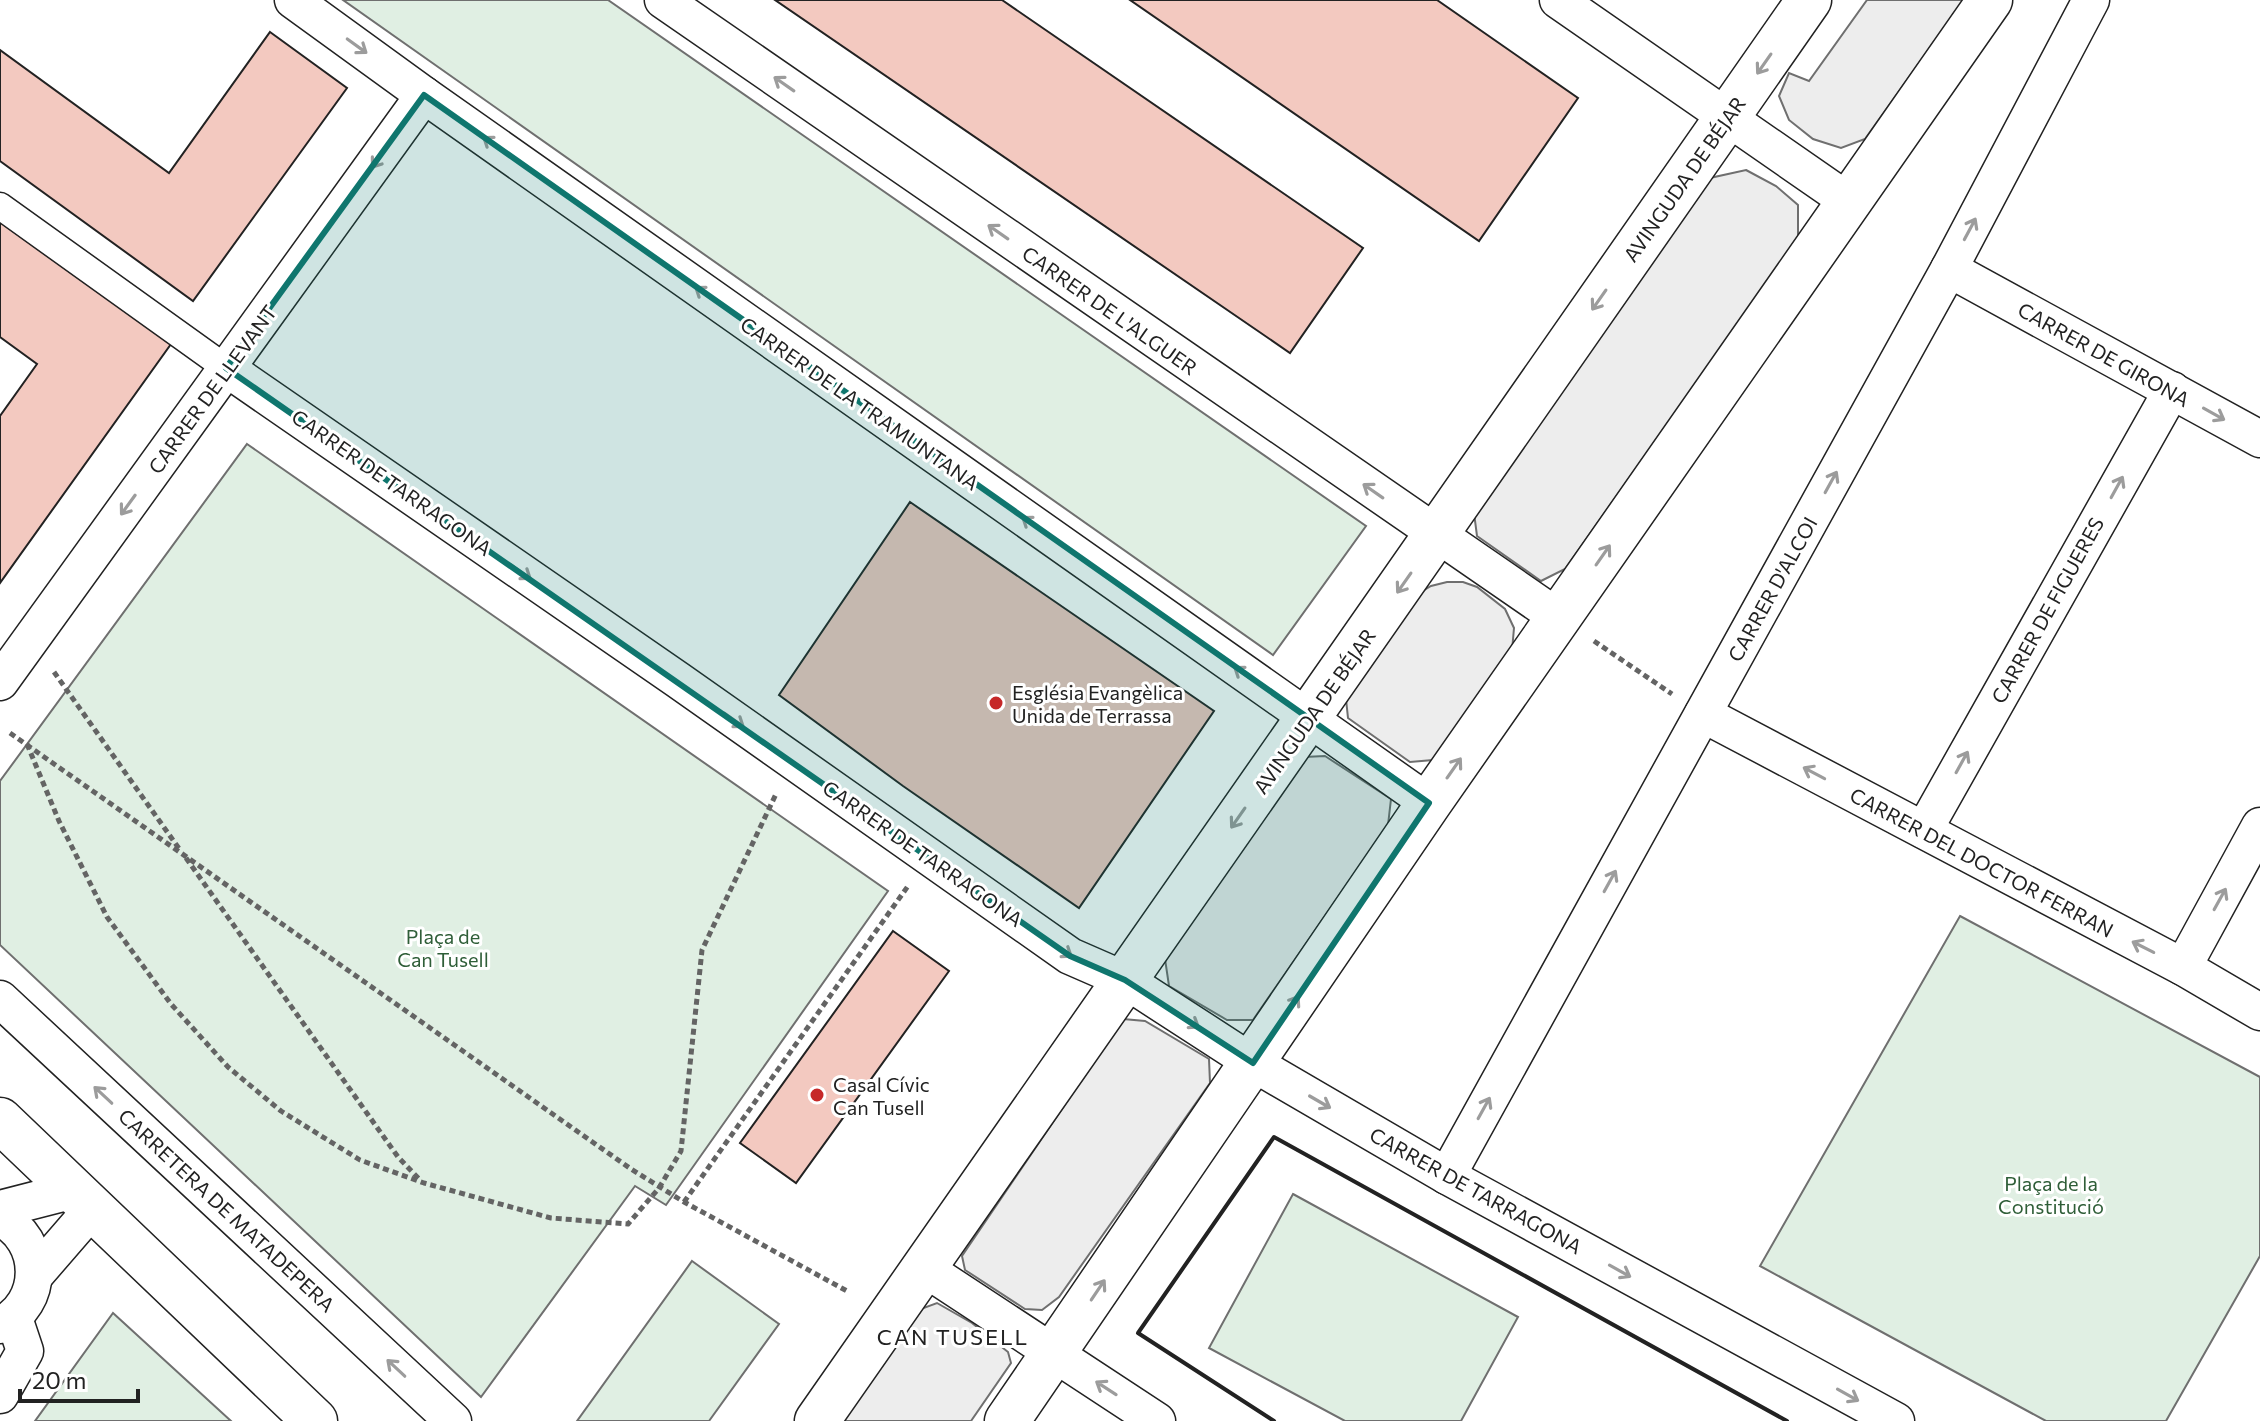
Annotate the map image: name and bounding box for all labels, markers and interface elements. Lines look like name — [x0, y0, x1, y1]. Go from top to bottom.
one-way arrow — [345, 38, 367, 54]
one-way arrow — [1756, 52, 1772, 74]
one-way arrow — [774, 76, 796, 92]
street label: AVINGUDA DE BÉJAR — [1618, 92, 1750, 266]
one-way arrow — [482, 135, 504, 152]
one-way arrow — [370, 147, 387, 169]
one-way arrow — [1963, 218, 1978, 242]
one-way arrow — [987, 224, 1009, 240]
street label: CARRER DE L'ALGUER — [1018, 241, 1202, 379]
one-way arrow — [695, 285, 716, 302]
one-way arrow — [1591, 288, 1607, 310]
street label: CARRER DE GIRONA — [2014, 297, 2194, 411]
street label: CARRER DE LLEVANT — [143, 300, 281, 478]
street label: CARRER DE LA TRAMUNTANA — [736, 311, 984, 495]
street label: CARRER DE TARRAGONA — [287, 404, 497, 560]
one-way arrow — [2202, 406, 2225, 422]
one-way arrow — [1824, 470, 1839, 494]
one-way arrow — [2110, 475, 2125, 499]
one-way arrow — [1363, 483, 1385, 499]
one-way arrow — [119, 494, 136, 516]
street label: CARRER D'ALCOI — [1722, 513, 1822, 665]
street label: CARRER DE FIGUERES — [1986, 513, 2108, 707]
one-way arrow — [1021, 516, 1043, 532]
one-way arrow — [1595, 544, 1611, 566]
one-way arrow — [509, 564, 531, 580]
one-way arrow — [1396, 571, 1412, 593]
street label: AVINGUDA DE BÉJAR — [1248, 624, 1380, 798]
one-way arrow — [1234, 666, 1256, 682]
place label: Església Evangèlica Unida de Terrassa — [1012, 680, 1183, 727]
marker: Església Evangèlica Unida de Terrassa — [987, 694, 1005, 712]
one-way arrow — [723, 712, 745, 728]
one-way arrow — [1954, 751, 1970, 774]
one-way arrow — [1446, 757, 1462, 779]
one-way arrow — [1802, 765, 1826, 780]
street label: CARRER DE TARRAGONA — [818, 775, 1028, 931]
street label: CARRER DEL DOCTOR FERRAN — [1846, 782, 2118, 942]
one-way arrow — [1230, 807, 1246, 829]
one-way arrow — [1603, 869, 1619, 893]
one-way arrow — [2213, 888, 2229, 911]
park label: Plaça de Can Tusell — [397, 924, 489, 971]
one-way arrow — [2131, 938, 2155, 954]
one-way arrow — [1050, 942, 1072, 958]
one-way arrow — [1283, 995, 1300, 1017]
one-way arrow — [1177, 1013, 1200, 1029]
place label: Casal Cívic Can Tusell — [833, 1072, 930, 1119]
marker: Casal Cívic Can Tusell — [808, 1086, 826, 1104]
one-way arrow — [94, 1087, 114, 1105]
one-way arrow — [1308, 1094, 1331, 1110]
one-way arrow — [1477, 1097, 1493, 1120]
street label: CARRETERA DE MATADEPERA — [114, 1103, 340, 1317]
street label: CARRER DE TARRAGONA — [1366, 1122, 1586, 1258]
park label: Plaça de la Constitució — [1998, 1171, 2104, 1218]
one-way arrow — [1608, 1263, 1631, 1279]
one-way arrow — [1090, 1279, 1106, 1301]
district label: CAN TUSELL — [877, 1323, 1029, 1350]
scale bar — [20, 1353, 138, 1403]
one-way arrow — [386, 1358, 406, 1377]
text: 20 m — [32, 1365, 86, 1394]
one-way arrow — [1095, 1379, 1117, 1396]
one-way arrow — [1836, 1388, 1860, 1403]

